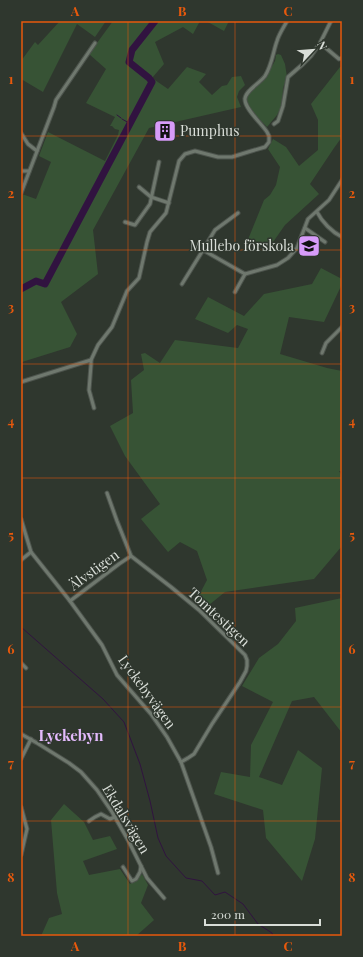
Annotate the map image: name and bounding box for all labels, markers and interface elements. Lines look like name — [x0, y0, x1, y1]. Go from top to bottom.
text: A — [70, 2, 80, 19]
text: B — [178, 2, 187, 19]
text: C — [283, 2, 293, 19]
north arrow — [293, 30, 333, 70]
text: N — [314, 39, 331, 52]
text: 1 — [9, 70, 14, 87]
text: 1 — [350, 70, 355, 87]
building icon: Pumphus — [152, 118, 178, 144]
place label: Pumphus — [180, 121, 240, 140]
text: 2 — [8, 184, 15, 201]
text: 2 — [349, 184, 356, 201]
school or university icon: Mullebo förskola — [296, 233, 322, 259]
place label: Mullebo förskola — [189, 236, 294, 255]
text: 3 — [8, 298, 14, 315]
text: 3 — [349, 298, 355, 315]
text: 4 — [8, 412, 15, 429]
text: 4 — [349, 412, 356, 429]
text: 5 — [8, 526, 14, 543]
text: 5 — [349, 526, 355, 543]
street label: Älvstigen — [64, 545, 123, 595]
street label: Tomtestigen — [184, 583, 255, 651]
text: 6 — [7, 640, 15, 657]
text: 6 — [348, 640, 356, 657]
street label: Lyckebyvägen — [114, 651, 181, 733]
district label: Lyckebyn — [39, 725, 104, 745]
text: 7 — [8, 754, 14, 771]
text: 7 — [349, 754, 355, 771]
street label: Ekdalsvägen — [98, 781, 155, 857]
text: 8 — [7, 868, 15, 885]
text: 8 — [348, 868, 356, 885]
scale bar — [205, 901, 320, 927]
text: 200 m — [211, 906, 245, 922]
text: A — [70, 937, 80, 954]
text: B — [178, 937, 187, 954]
text: C — [283, 937, 293, 954]

